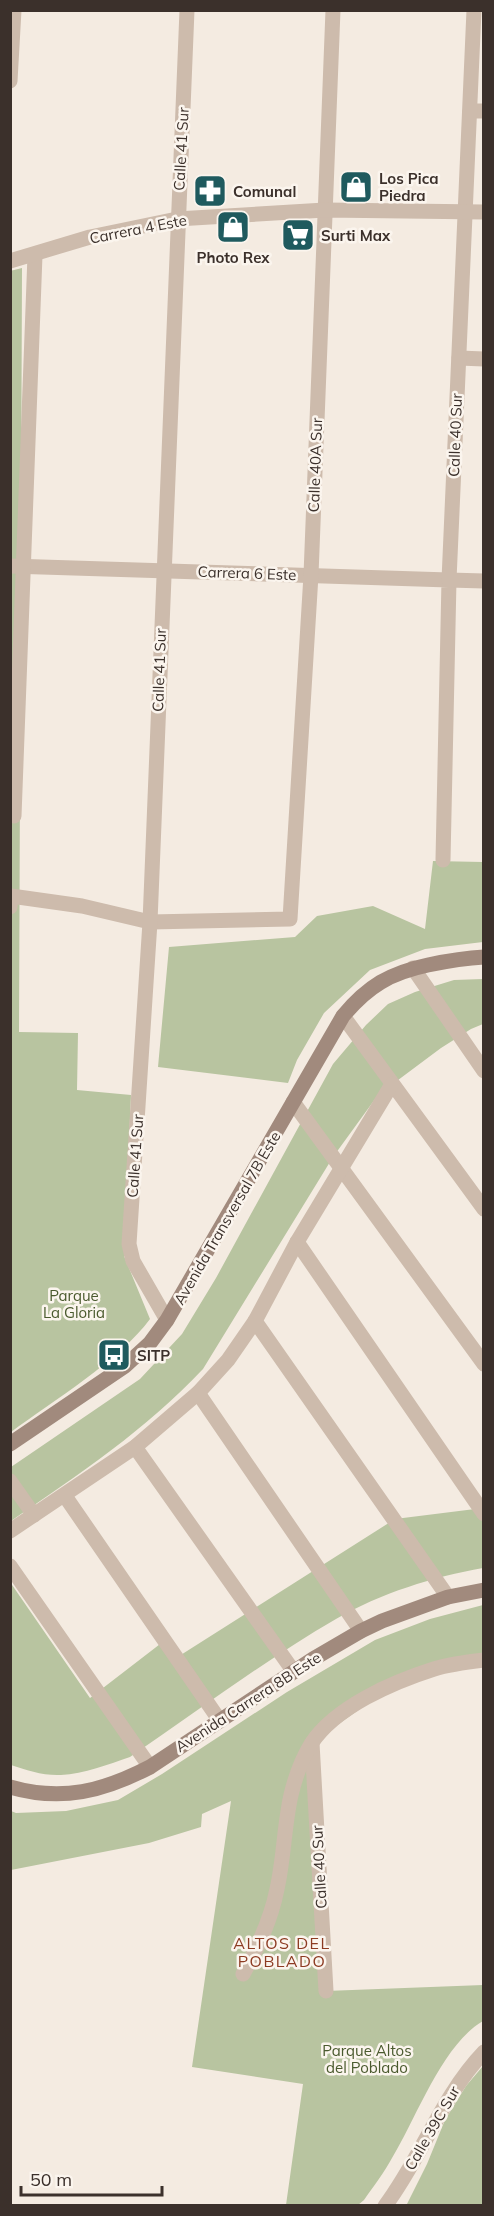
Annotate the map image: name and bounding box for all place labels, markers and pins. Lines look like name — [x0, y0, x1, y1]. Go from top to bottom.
shop icon: Los Pica Piedra — [338, 169, 374, 205]
place label: Los Pica Piedra — [379, 169, 439, 205]
pharmacy icon: Comunal — [192, 173, 228, 209]
place label: Comunal — [233, 182, 296, 201]
shop icon: Photo Rex — [215, 209, 251, 245]
supermarket icon: Surti Max — [280, 217, 316, 253]
place label: Surti Max — [321, 226, 391, 245]
place label: Photo Rex — [196, 248, 270, 267]
bus stop icon: SITP — [96, 1337, 132, 1373]
place label: SITP — [137, 1346, 170, 1365]

